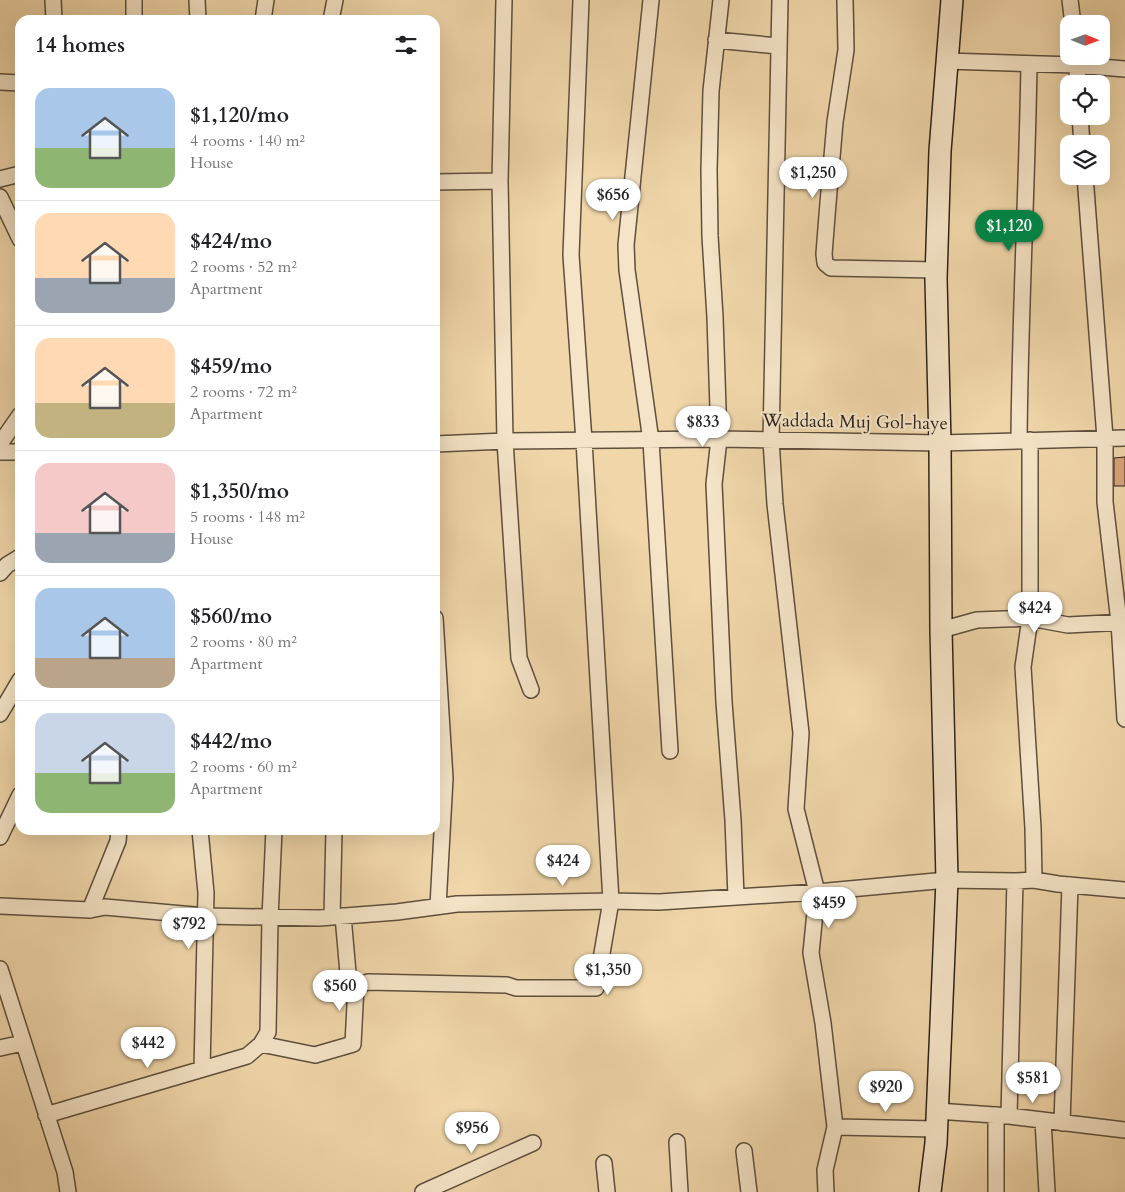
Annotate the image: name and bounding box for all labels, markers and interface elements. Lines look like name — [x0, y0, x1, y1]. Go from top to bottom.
north arrow — [1060, 15, 1110, 65]
map controls — [1060, 15, 1110, 185]
text: 14 homes — [35, 31, 125, 60]
icon: filters — [392, 31, 420, 59]
button: locate — [1060, 75, 1110, 125]
text: $1,120/mo — [190, 101, 289, 130]
icon: home — [75, 108, 135, 168]
text: 4 rooms · 140 m² — [190, 130, 305, 152]
button: layers — [1060, 135, 1110, 185]
text: House — [190, 152, 233, 174]
pin: $1,250 — [772, 156, 854, 199]
text: $1,250 — [790, 162, 836, 184]
pin: $656 — [583, 178, 643, 221]
text: $656 — [597, 184, 629, 206]
pin: $1,120 — [968, 210, 1050, 252]
text: $1,120 — [986, 215, 1032, 237]
text: $424/mo — [190, 227, 272, 256]
icon: home — [75, 233, 135, 293]
text: 2 rooms · 52 m² — [190, 256, 297, 278]
text: Apartment — [190, 278, 263, 300]
text: $459/mo — [190, 352, 272, 381]
icon: home — [75, 358, 135, 418]
text: 2 rooms · 72 m² — [190, 381, 297, 403]
text: Apartment — [190, 403, 263, 425]
pin: $833 — [673, 406, 733, 448]
street label: Waddada Muj Gol-haye — [761, 408, 948, 436]
text: $833 — [687, 411, 719, 433]
text: $1,350/mo — [190, 477, 289, 506]
icon: home — [75, 483, 135, 543]
text: 5 rooms · 148 m² — [190, 506, 305, 528]
text: House — [190, 528, 233, 550]
pin: $424 — [1005, 592, 1065, 634]
text: $424 — [1019, 597, 1051, 619]
text: $560/mo — [190, 602, 272, 631]
icon: home — [75, 608, 135, 668]
text: 2 rooms · 80 m² — [190, 631, 297, 653]
text: Apartment — [190, 653, 263, 675]
text: $442/mo — [190, 727, 272, 756]
icon: home — [75, 733, 135, 793]
text: 2 rooms · 60 m² — [190, 756, 297, 778]
text: Apartment — [190, 778, 263, 800]
pin: $424 — [533, 844, 593, 887]
text: $424 — [547, 850, 579, 872]
pin: $459 — [799, 886, 859, 929]
text: $459 — [813, 892, 845, 914]
pin: $792 — [159, 908, 219, 950]
text: $792 — [173, 913, 205, 935]
pin: $1,350 — [567, 954, 649, 996]
text: $1,350 — [585, 959, 631, 981]
pin: $560 — [310, 970, 370, 1012]
text: $560 — [324, 975, 356, 997]
pin: $442 — [118, 1026, 178, 1069]
text: $442 — [132, 1032, 164, 1054]
pin: $581 — [1003, 1062, 1063, 1104]
text: $581 — [1017, 1067, 1049, 1089]
pin: $920 — [856, 1070, 916, 1113]
text: $920 — [870, 1076, 902, 1098]
pin: $956 — [442, 1112, 502, 1154]
text: $956 — [456, 1117, 488, 1139]

